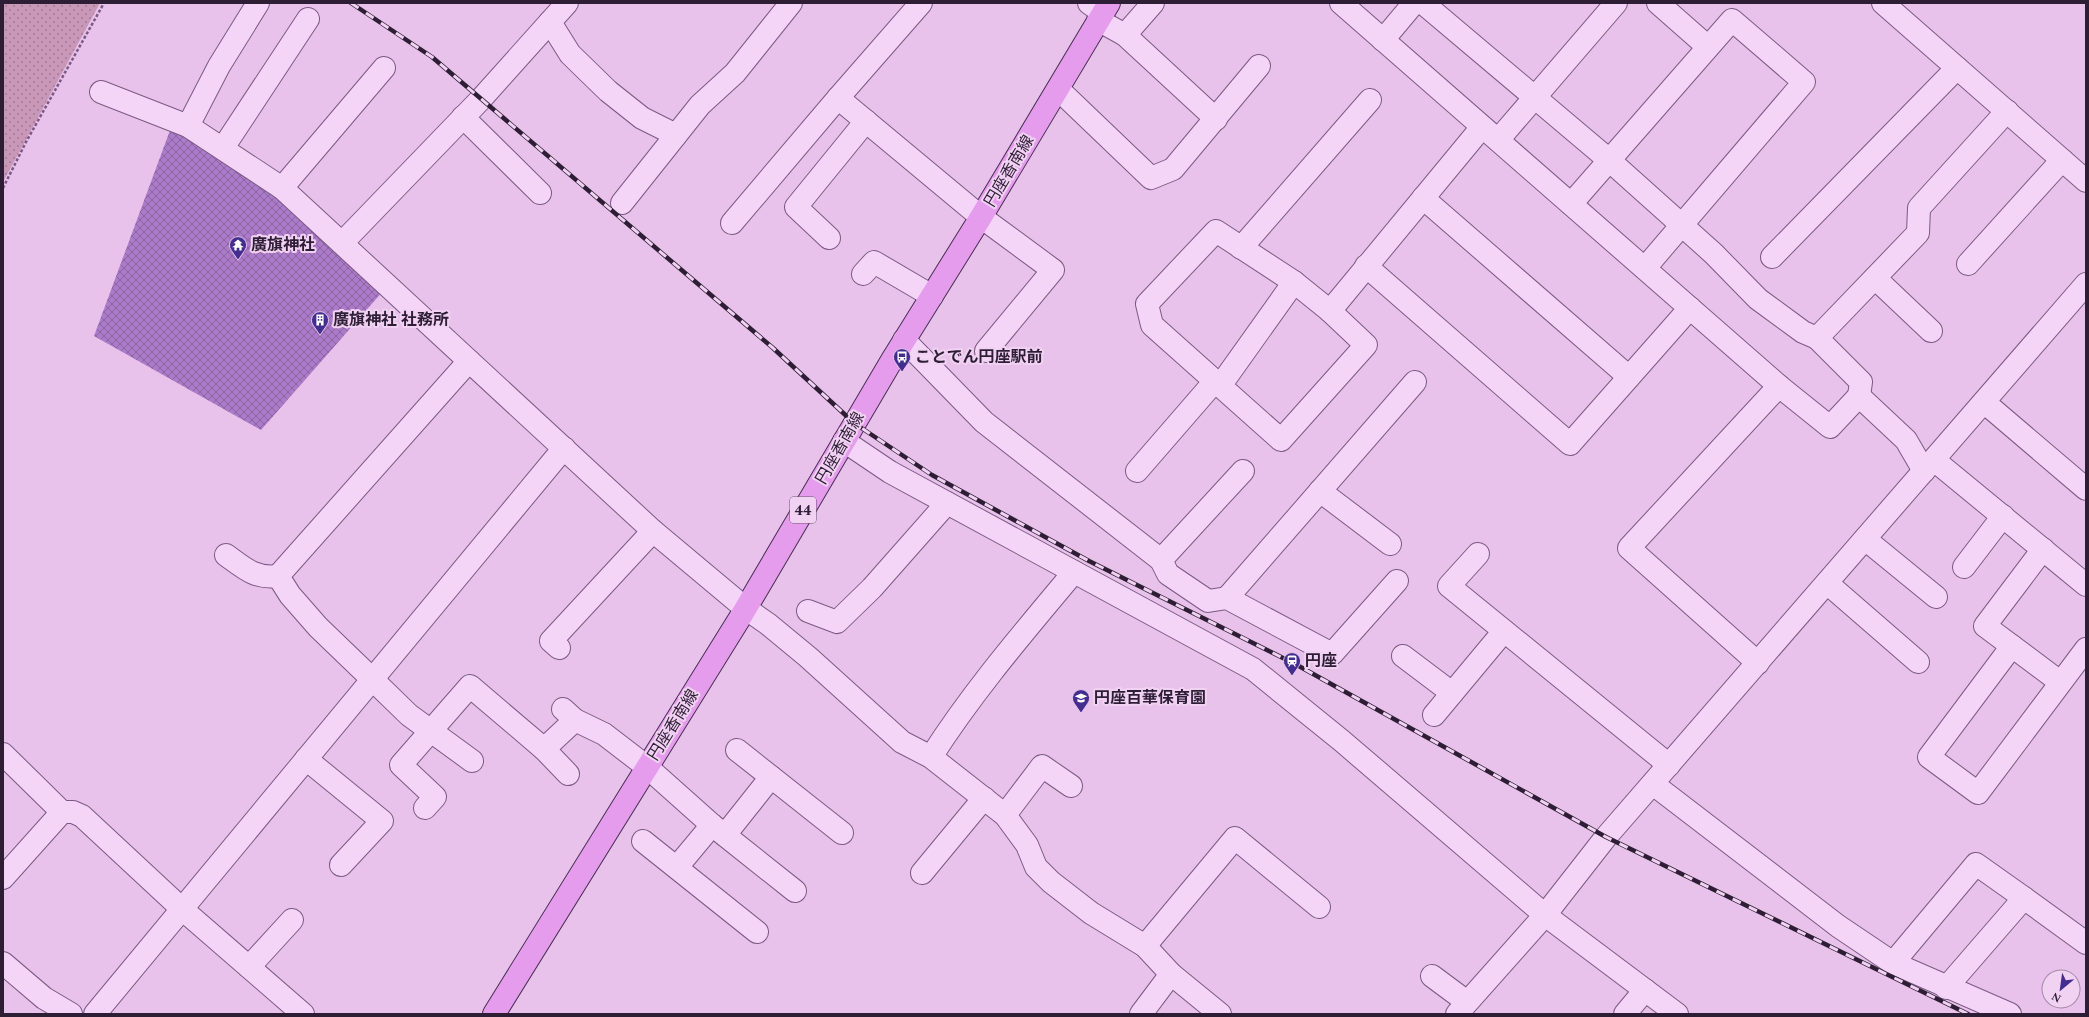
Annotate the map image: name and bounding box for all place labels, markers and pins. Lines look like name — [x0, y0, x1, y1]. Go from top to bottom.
place label: 廣旗神社 — [251, 233, 315, 257]
temple icon: 廣旗神社 — [228, 235, 248, 260]
place label: 廣旗神社 社務所 — [333, 308, 449, 332]
building icon: 廣旗神社 社務所 — [310, 310, 330, 335]
place label: ことでん円座駅前 — [915, 345, 1043, 369]
bus stop icon: ことでん円座駅前 — [892, 347, 912, 372]
place label: 円座 — [1305, 649, 1337, 673]
station icon: 円座 — [1282, 651, 1302, 676]
place label: 円座百華保育園 — [1094, 686, 1206, 710]
school or university icon: 円座百華保育園 — [1071, 688, 1091, 713]

